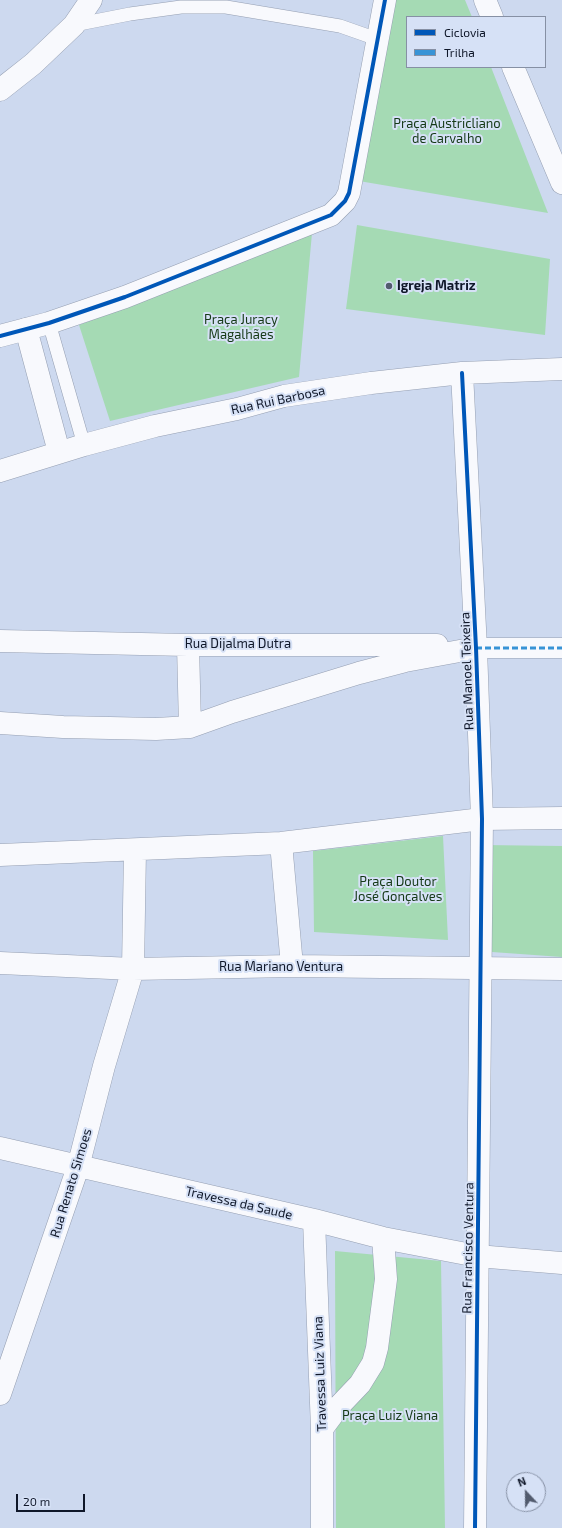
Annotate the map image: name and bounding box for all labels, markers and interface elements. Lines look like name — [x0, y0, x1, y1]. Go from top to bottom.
legend — [406, 16, 546, 68]
text: Ciclovia — [444, 25, 486, 39]
text: Trilha — [444, 45, 475, 59]
park label: Praça Austricliano de Carvalho — [393, 116, 501, 147]
place label: Igreja Matriz — [397, 278, 476, 294]
marker: Igreja Matriz — [384, 281, 394, 291]
park label: Praça Juracy Magalhães — [204, 312, 278, 343]
street label: Rua Rui Barbosa — [229, 382, 327, 418]
street label: Rua Manoel Teixeira — [457, 612, 477, 730]
street label: Rua Dijalma Dutra — [185, 636, 291, 652]
park label: Praça Doutor José Gonçalves — [354, 874, 442, 905]
street label: Rua Mariano Ventura — [219, 959, 343, 975]
street label: Rua Renato Simoes — [47, 1127, 95, 1239]
street label: Rua Francisco Ventura — [459, 1182, 477, 1314]
street label: Travessa da Saude — [184, 1183, 294, 1223]
street label: Travessa Luiz Viana — [310, 1316, 330, 1432]
park label: Praça Luiz Viana — [342, 1408, 438, 1424]
north arrow — [506, 1472, 546, 1512]
text: N — [516, 1474, 528, 1489]
scale bar — [18, 1486, 87, 1512]
text: 20 m — [23, 1494, 50, 1508]

